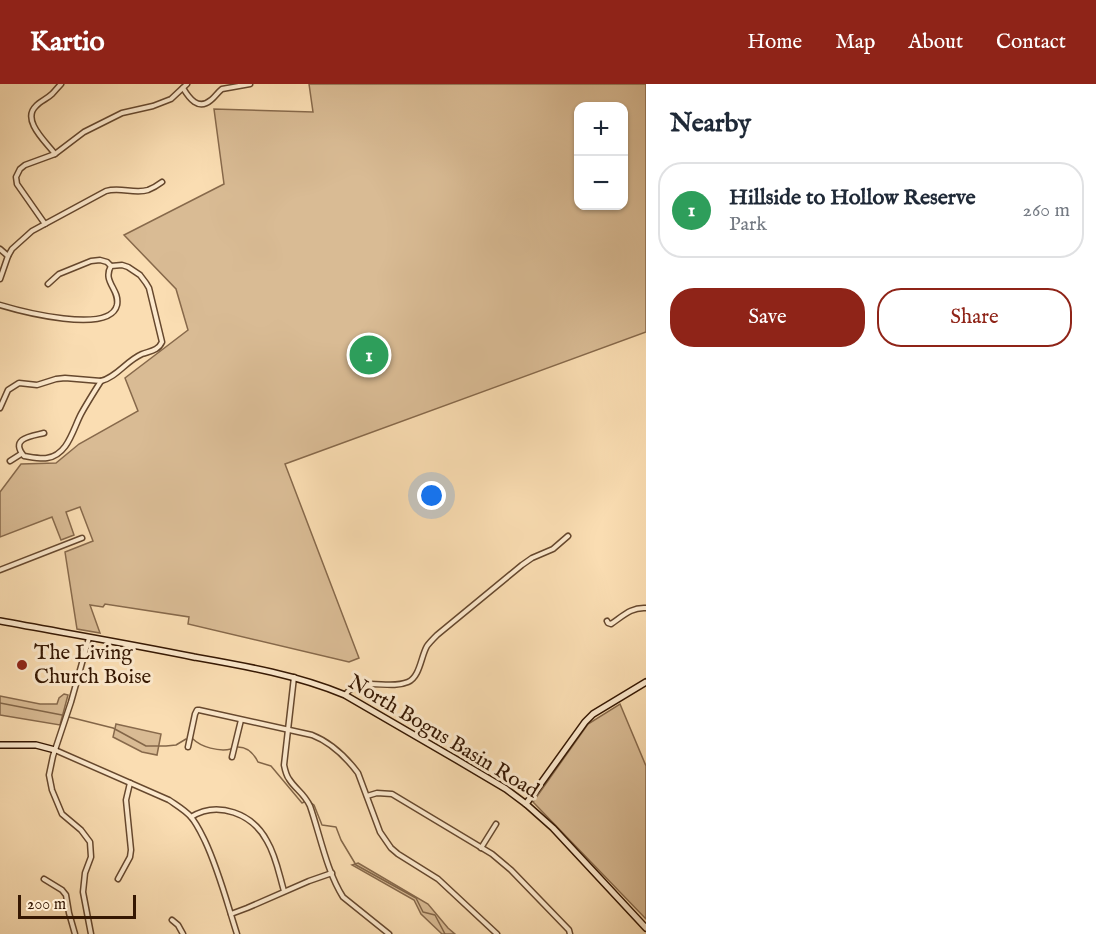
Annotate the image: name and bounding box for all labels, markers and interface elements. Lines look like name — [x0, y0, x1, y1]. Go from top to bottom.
text: Kartio — [30, 25, 105, 60]
text: Home — [747, 29, 802, 56]
text: Map — [835, 29, 875, 56]
text: About — [908, 29, 963, 56]
text: Contact — [996, 29, 1066, 56]
map controls — [574, 102, 628, 210]
button: + — [574, 102, 628, 156]
text: Nearby — [670, 107, 751, 140]
button: − — [574, 156, 628, 210]
text: Hillside to Hollow Reserve — [729, 184, 976, 212]
text: 1 — [688, 198, 695, 223]
text: 260 m — [1023, 198, 1070, 223]
text: Park — [729, 212, 767, 237]
button: Save — [670, 288, 865, 347]
button: Share — [877, 288, 1072, 347]
pin: 1 — [350, 332, 388, 378]
your location — [417, 481, 446, 510]
place label: The Living Church Boise — [34, 640, 152, 691]
marker: The Living Church Boise — [15, 658, 29, 672]
street label: North Bogus Basin Road — [343, 669, 544, 805]
scale bar — [18, 892, 136, 920]
text: 200 m — [27, 895, 66, 915]

